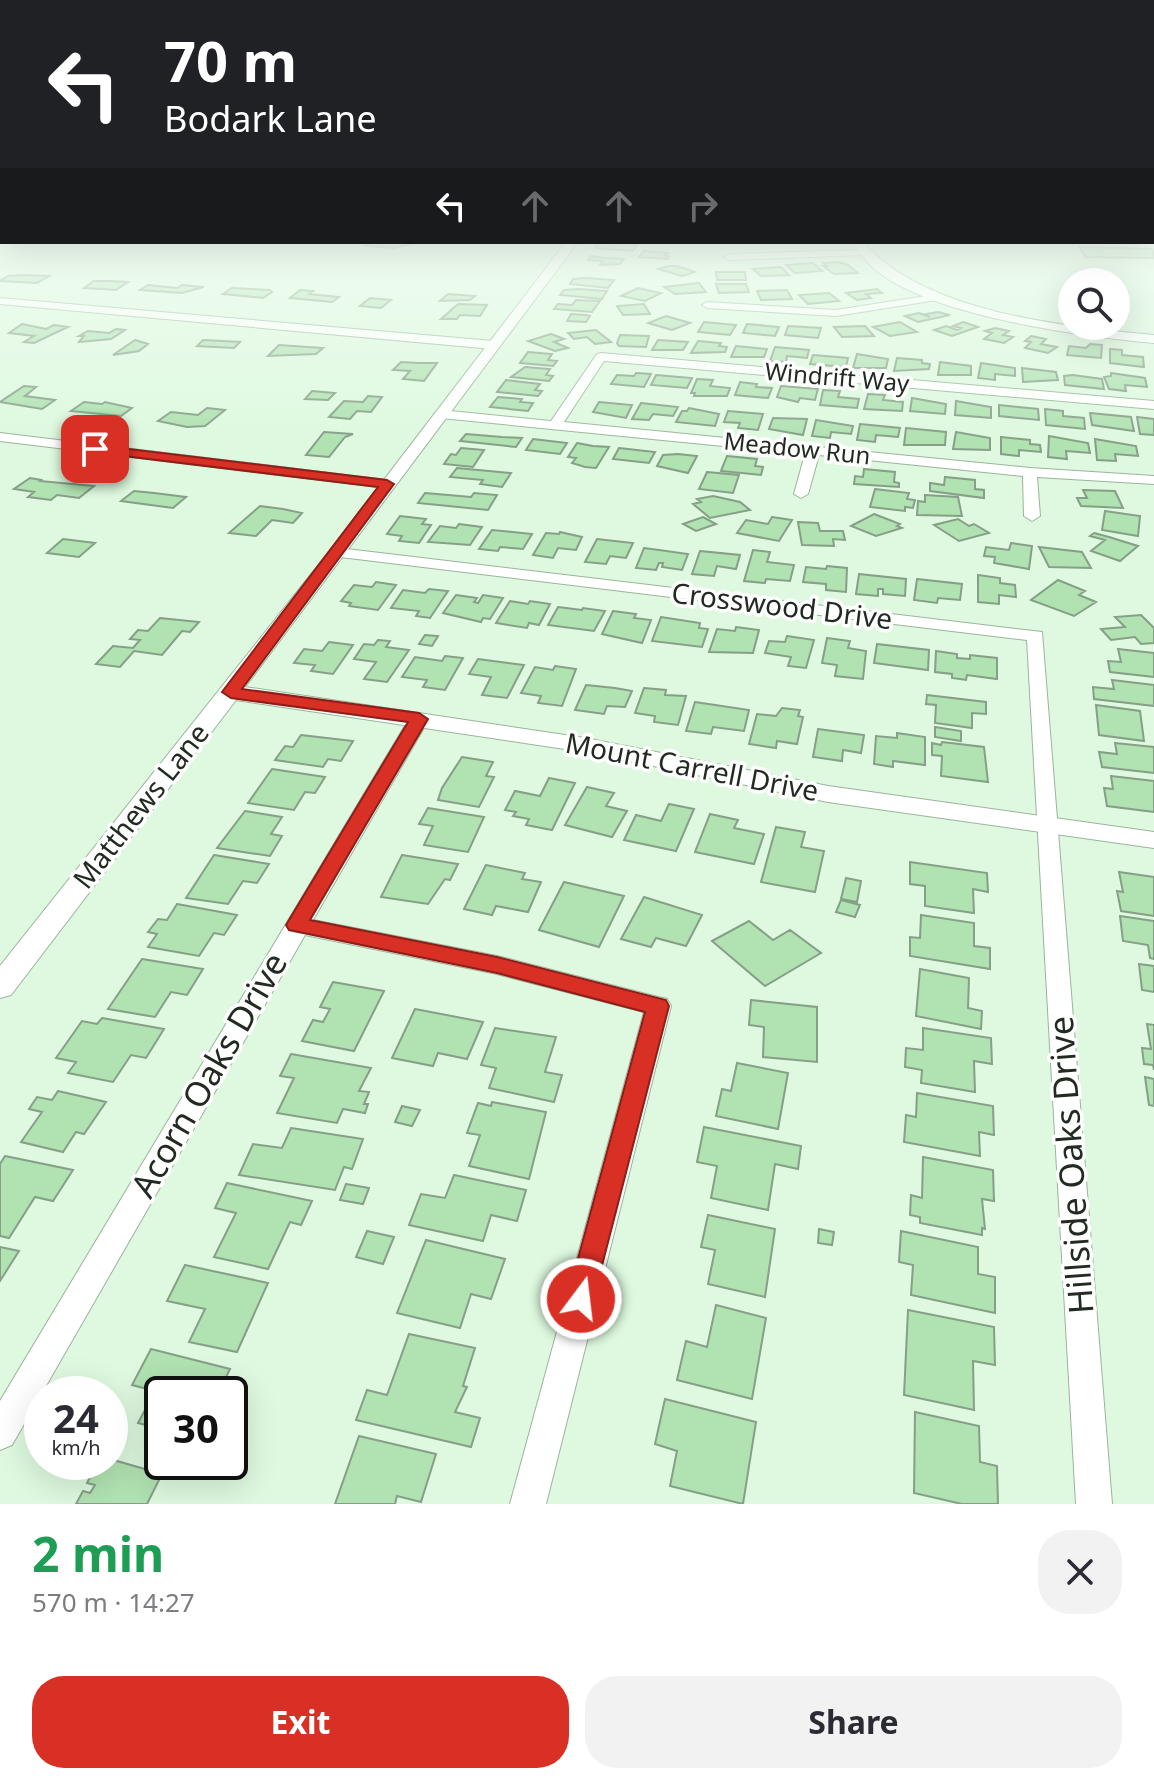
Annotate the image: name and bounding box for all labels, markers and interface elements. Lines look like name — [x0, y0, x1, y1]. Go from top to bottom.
text: 70 m — [164, 22, 297, 98]
icon: left — [32, 32, 136, 136]
text: Bodark Lane — [164, 94, 377, 143]
icon: left — [429, 184, 473, 228]
icon: ahead — [513, 184, 557, 228]
icon: ahead — [597, 184, 641, 228]
icon: right — [681, 184, 725, 228]
map controls — [1058, 268, 1130, 340]
button: search — [1058, 268, 1130, 340]
street label: Windrift Way — [764, 354, 912, 399]
pin — [61, 415, 129, 483]
street label: Meadow Run — [722, 423, 872, 472]
icon: arrive — [73, 427, 117, 471]
street label: Crosswood Drive — [670, 573, 895, 637]
street label: Matthews Lane — [64, 715, 217, 896]
street label: Mount Carrell Drive — [562, 723, 822, 809]
street label: Acorn Oaks Drive — [119, 944, 297, 1205]
street label: Hillside Oaks Drive — [1037, 1015, 1103, 1316]
position arrow — [539, 1257, 623, 1341]
speed limit sign: 30 — [144, 1376, 248, 1480]
text: 24 — [53, 1390, 99, 1445]
text: km/h — [51, 1434, 101, 1461]
text: 2 min — [32, 1521, 164, 1586]
button: close — [1038, 1530, 1122, 1614]
text: 570 m · 14:27 — [32, 1584, 195, 1620]
button: Exit — [32, 1676, 569, 1768]
button: Share — [585, 1676, 1122, 1768]

